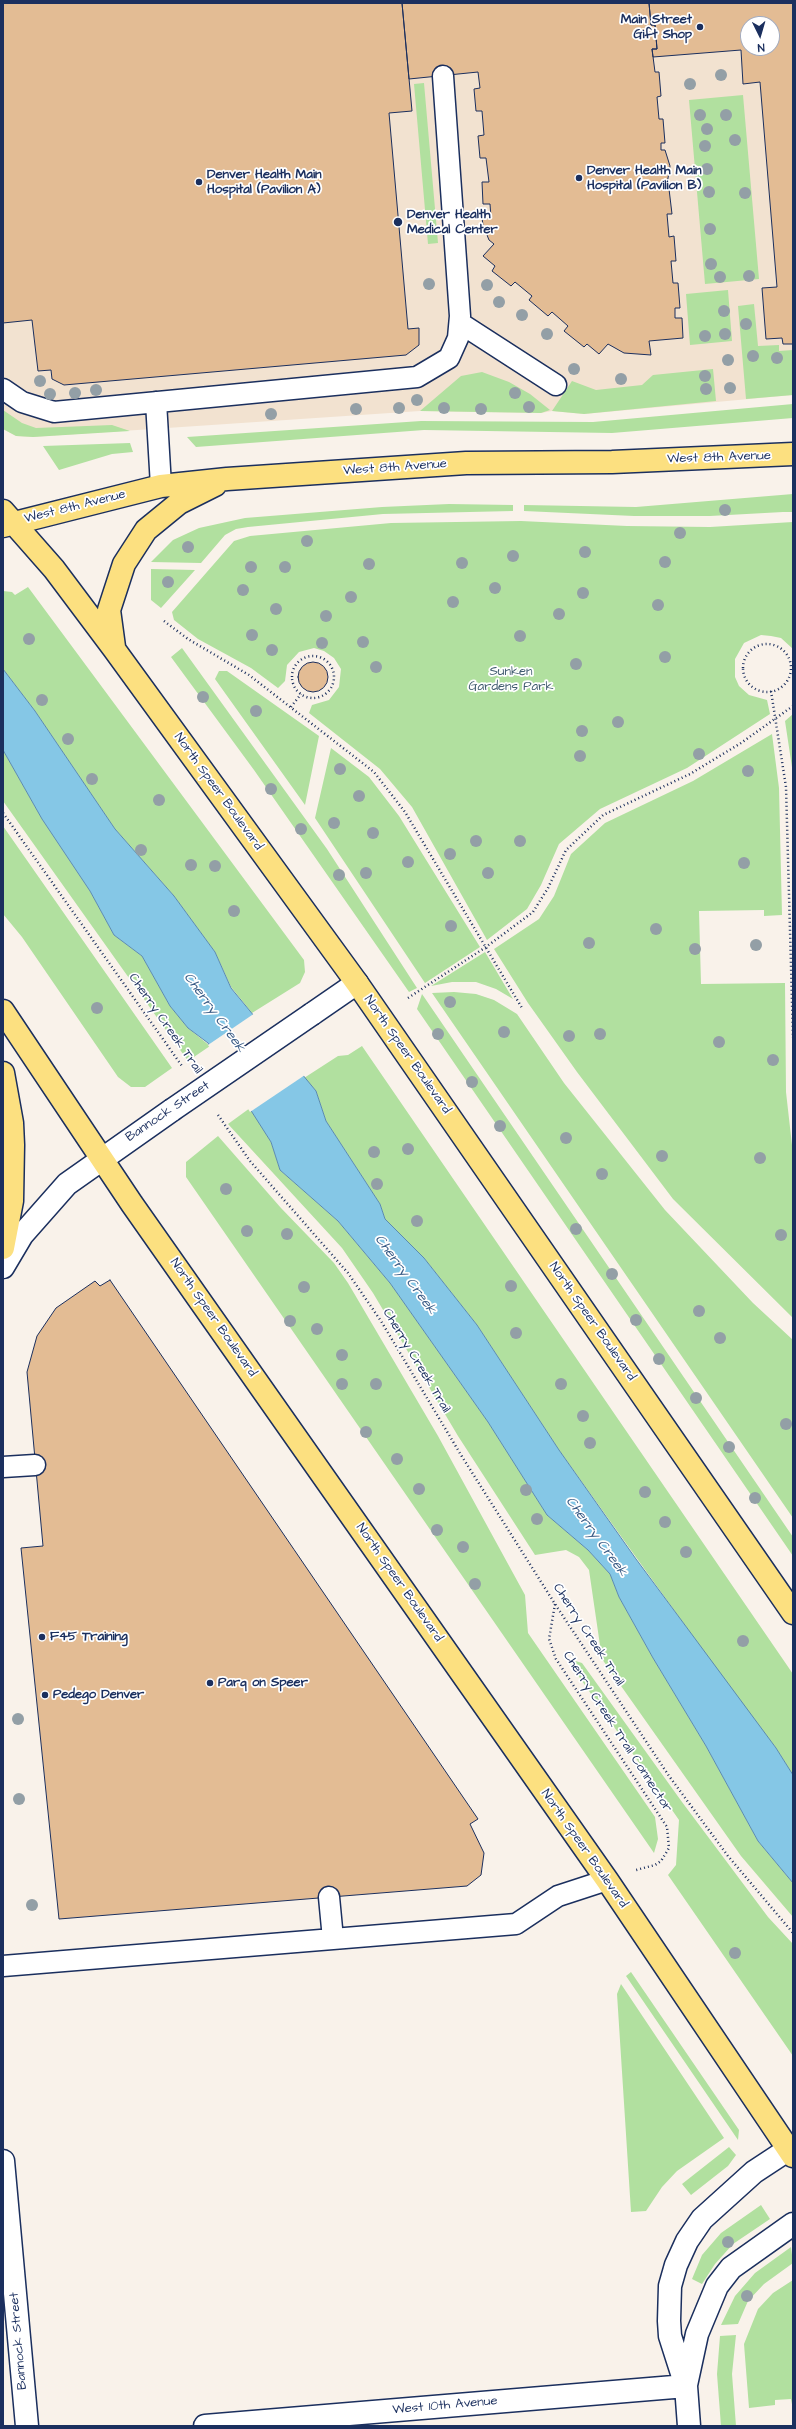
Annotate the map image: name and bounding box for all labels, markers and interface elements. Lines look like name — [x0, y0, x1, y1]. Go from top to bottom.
place label: Main Street Gift Shop — [621, 12, 692, 43]
north arrow — [740, 16, 780, 56]
marker: Main Street Gift Shop — [695, 22, 705, 32]
text: N — [757, 40, 765, 55]
place label: Denver Health Main Hospital (Pavilion B) — [587, 163, 701, 194]
place label: Denver Health Main Hospital (Pavilion A) — [207, 167, 321, 198]
marker: Denver Health Main Hospital (Pavilion B) — [574, 173, 584, 183]
marker: Denver Health Main Hospital (Pavilion A) — [194, 177, 204, 187]
place label: Denver Health Medical Center — [407, 207, 498, 238]
marker: Denver Health Medical Center — [392, 216, 404, 228]
street label: West 8th Avenue — [667, 448, 771, 468]
street label: West 8th Avenue — [343, 457, 447, 479]
street label: West 8th Avenue — [23, 487, 127, 527]
park label: Sunken Gardens Park — [469, 664, 553, 695]
street label: North Speer Boulevard — [170, 730, 266, 854]
water label: Cherry Creek — [179, 970, 249, 1056]
street label: Cherry Creek Trail — [125, 971, 205, 1077]
street label: North Speer Boulevard — [360, 993, 454, 1117]
street label: Bannock Street — [123, 1078, 213, 1146]
water label: Cherry Creek — [370, 1232, 440, 1318]
street label: North Speer Boulevard — [166, 1256, 260, 1380]
street label: North Speer Boulevard — [545, 1260, 639, 1384]
street label: Cherry Creek Trail — [379, 1306, 453, 1416]
water label: Cherry Creek — [561, 1494, 631, 1580]
street label: North Speer Boulevard — [352, 1521, 446, 1645]
street label: Cherry Creek Trail — [549, 1581, 627, 1689]
place label: F45 Training — [50, 1629, 128, 1645]
marker: F45 Training — [37, 1632, 47, 1642]
street label: Cherry Creek Trail Connector — [559, 1649, 675, 1815]
place label: Parq on Speer — [218, 1675, 308, 1691]
marker: Parq on Speer — [205, 1678, 215, 1688]
place label: Pedego Denver — [53, 1687, 144, 1703]
marker: Pedego Denver — [40, 1690, 50, 1700]
street label: North Speer Boulevard — [537, 1787, 631, 1911]
street label: Bannock Street — [7, 2292, 31, 2390]
street label: West 10th Avenue — [392, 2394, 498, 2418]

